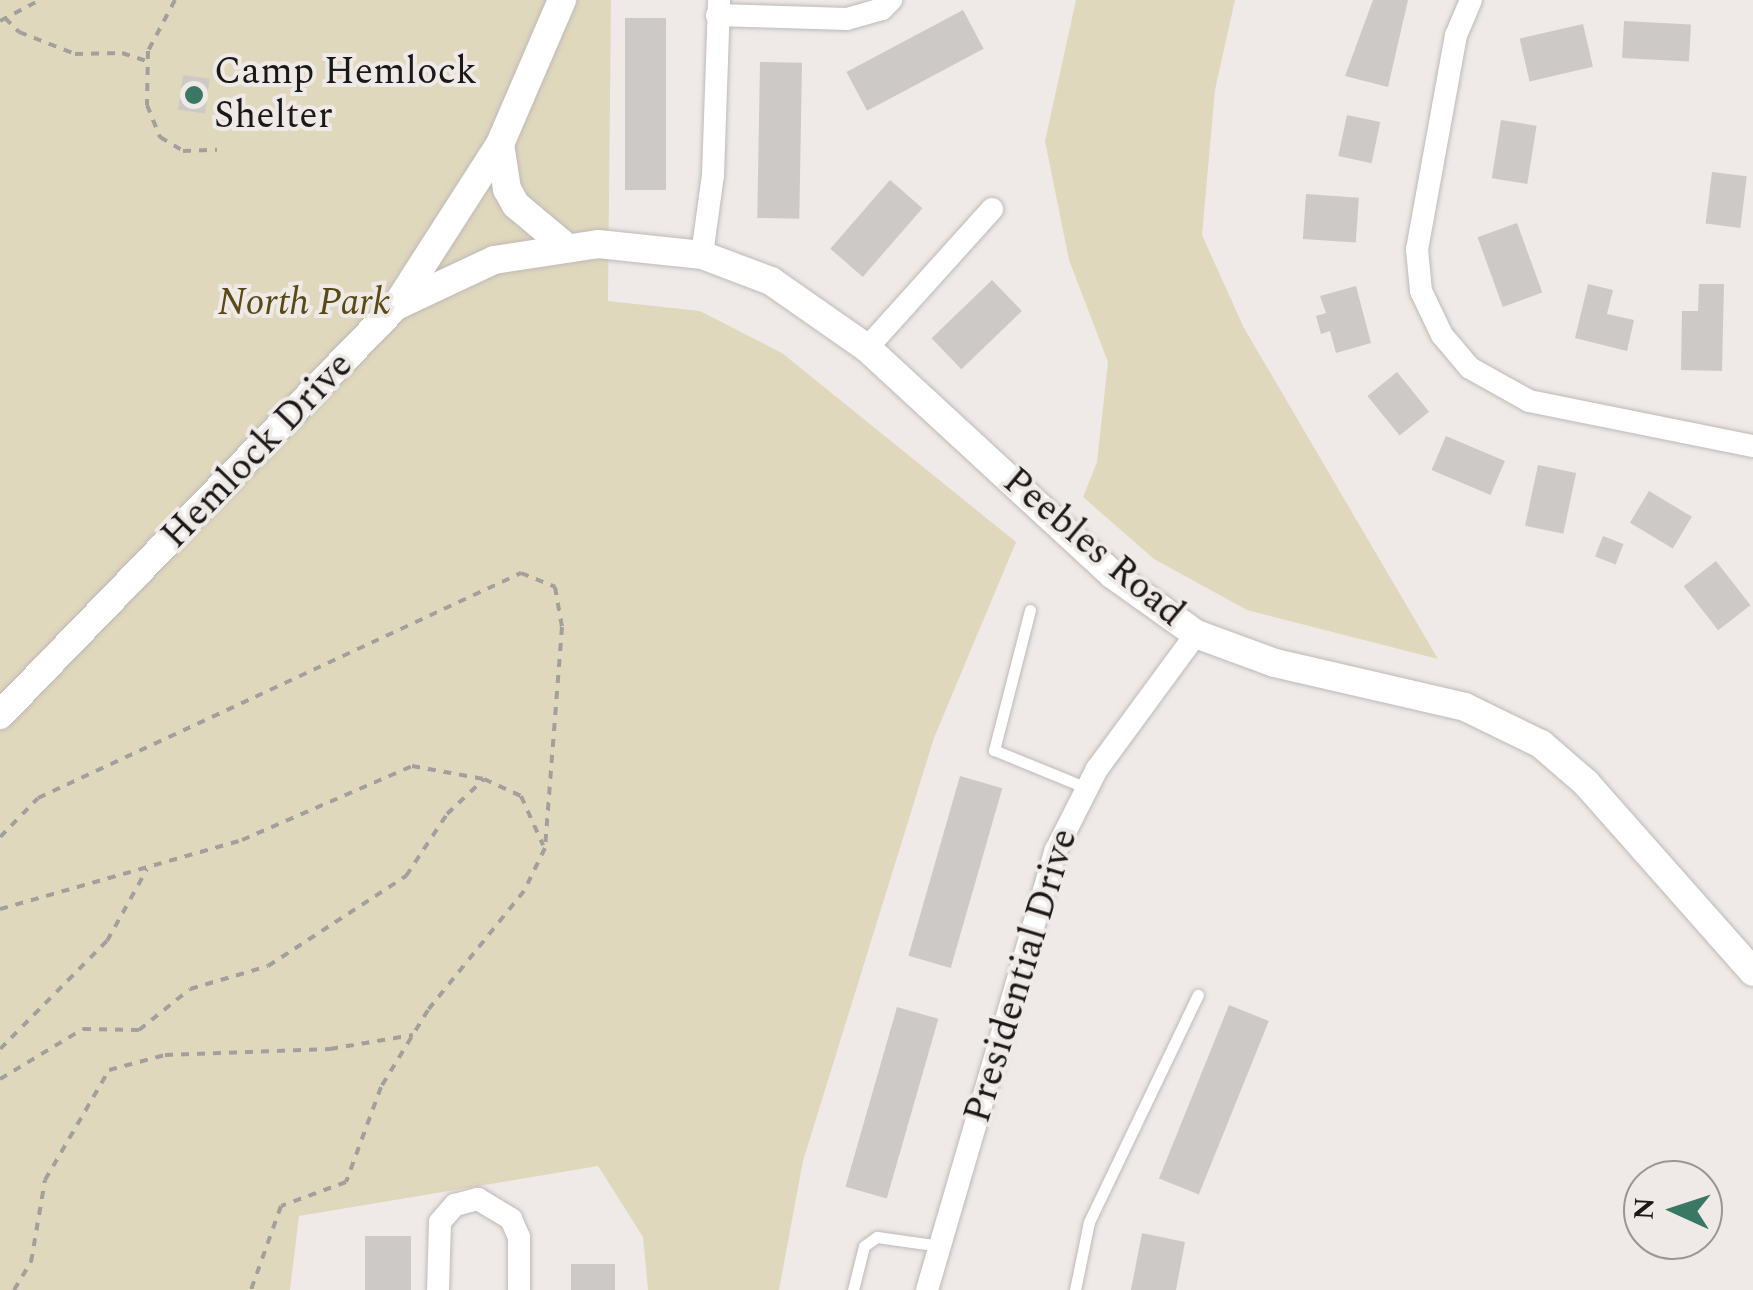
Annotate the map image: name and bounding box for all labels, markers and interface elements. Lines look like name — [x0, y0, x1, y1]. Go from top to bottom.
place label: Camp Hemlock Shelter — [214, 50, 477, 140]
marker: Camp Hemlock Shelter — [183, 84, 205, 106]
park label: North Park — [218, 281, 390, 327]
street label: Hemlock Drive — [153, 343, 363, 559]
street label: Peebles Road — [993, 459, 1193, 637]
street label: Presidential Drive — [956, 824, 1088, 1128]
north arrow — [1623, 1160, 1723, 1260]
text: N — [1622, 1196, 1667, 1221]

